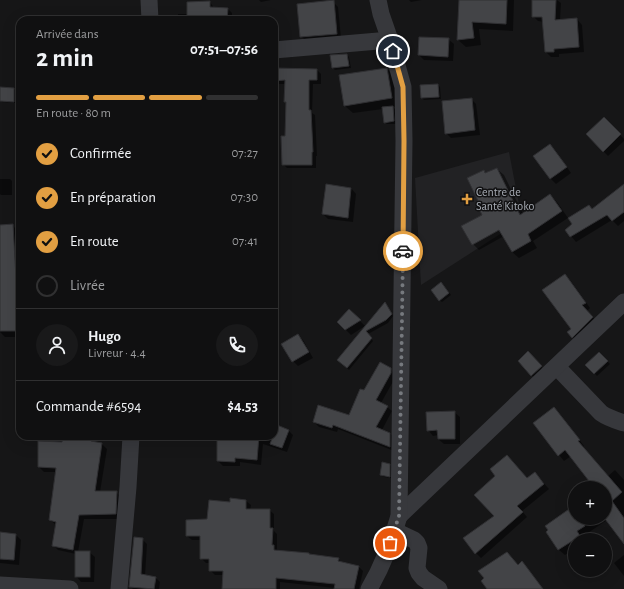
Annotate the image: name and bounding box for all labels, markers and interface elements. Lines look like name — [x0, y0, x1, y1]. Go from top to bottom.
text: Arrivée dans — [36, 28, 99, 41]
pin — [376, 34, 410, 68]
icon: home — [382, 40, 404, 62]
text: 07:51–07:56 — [190, 42, 258, 57]
text: 2 min — [36, 45, 94, 71]
text: En route · 80 m — [36, 107, 111, 120]
icon: check — [36, 143, 58, 165]
text: Confirmée — [70, 146, 131, 161]
text: 07:27 — [231, 147, 258, 160]
place label: Centre de Santé Kitoko — [476, 186, 535, 212]
icon: check — [36, 187, 58, 209]
text: En préparation — [70, 190, 156, 205]
text: 07:30 — [231, 191, 258, 204]
marker: Centre de Santé Kitoko — [461, 193, 473, 205]
icon: check — [36, 231, 58, 253]
courier — [383, 231, 423, 271]
text: En route — [70, 234, 119, 249]
text: 07:41 — [232, 235, 258, 248]
icon: car — [392, 240, 414, 262]
text: Livrée — [70, 278, 105, 293]
button: person — [36, 324, 78, 366]
button: phone — [216, 324, 258, 366]
text: Hugo — [88, 329, 121, 344]
text: Livreur · 4.4 — [88, 347, 146, 360]
text: Commande #6594 — [36, 399, 142, 414]
text: $4.53 — [227, 399, 258, 414]
map controls — [568, 481, 612, 577]
button: + — [568, 481, 612, 525]
pin — [373, 526, 407, 560]
icon: bag — [379, 532, 401, 554]
button: − — [568, 533, 612, 577]

